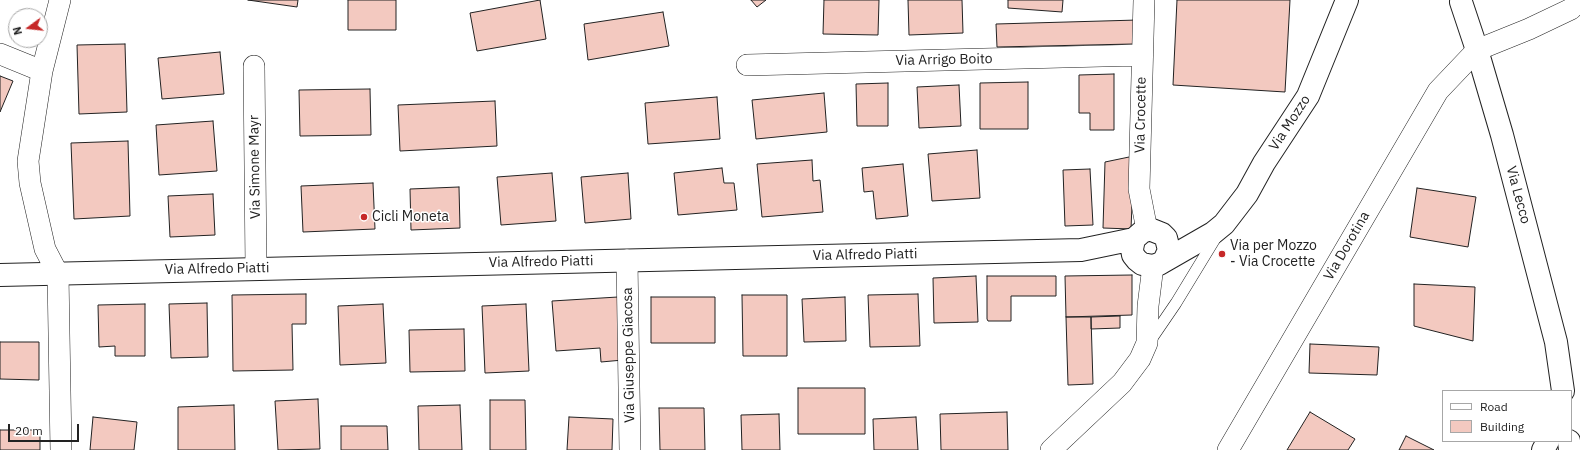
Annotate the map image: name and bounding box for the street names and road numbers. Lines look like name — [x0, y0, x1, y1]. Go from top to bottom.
street label: Via Arrigo Boito — [895, 51, 993, 69]
street label: Via Crocette — [1132, 77, 1150, 153]
street label: Via Mozzo — [1266, 92, 1314, 154]
street label: Via Simone Mayr — [246, 115, 264, 219]
street label: Via Lecco — [1502, 164, 1534, 226]
street label: Via Dorotina — [1321, 209, 1373, 283]
street label: Via Alfredo Piatti — [812, 246, 918, 264]
street label: Via Alfredo Piatti — [488, 253, 594, 271]
street label: Via Alfredo Piatti — [164, 260, 270, 278]
street label: Via Giuseppe Giacosa — [619, 287, 639, 423]

